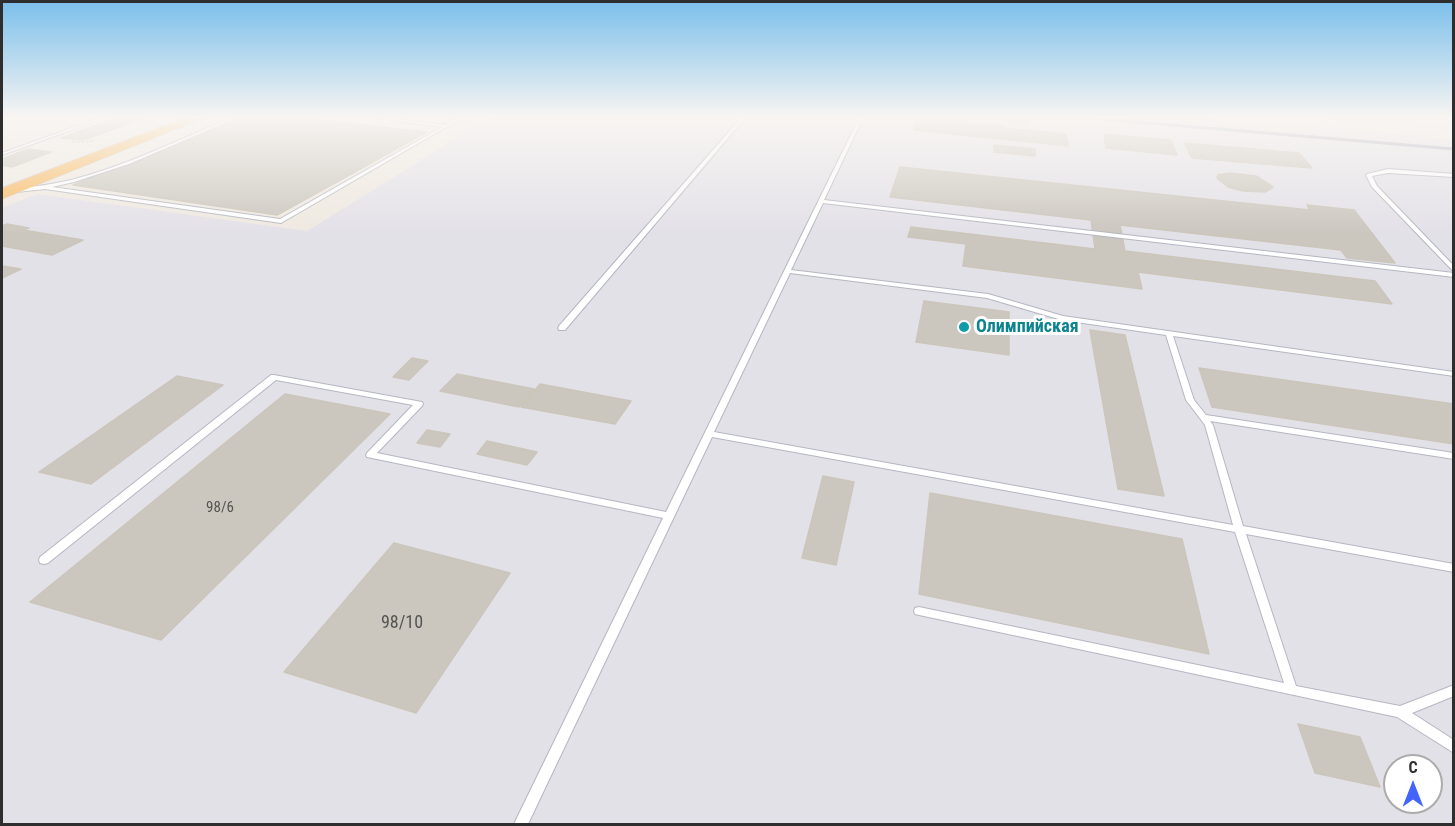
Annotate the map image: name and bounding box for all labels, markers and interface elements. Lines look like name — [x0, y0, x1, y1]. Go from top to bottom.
place label: Олимпийская — [976, 316, 1079, 338]
marker: Олимпийская — [957, 320, 971, 334]
house number: 98/6 — [206, 499, 234, 517]
house number: 98/10 — [381, 612, 423, 634]
north arrow — [1383, 754, 1443, 814]
text: С — [1408, 758, 1418, 777]

